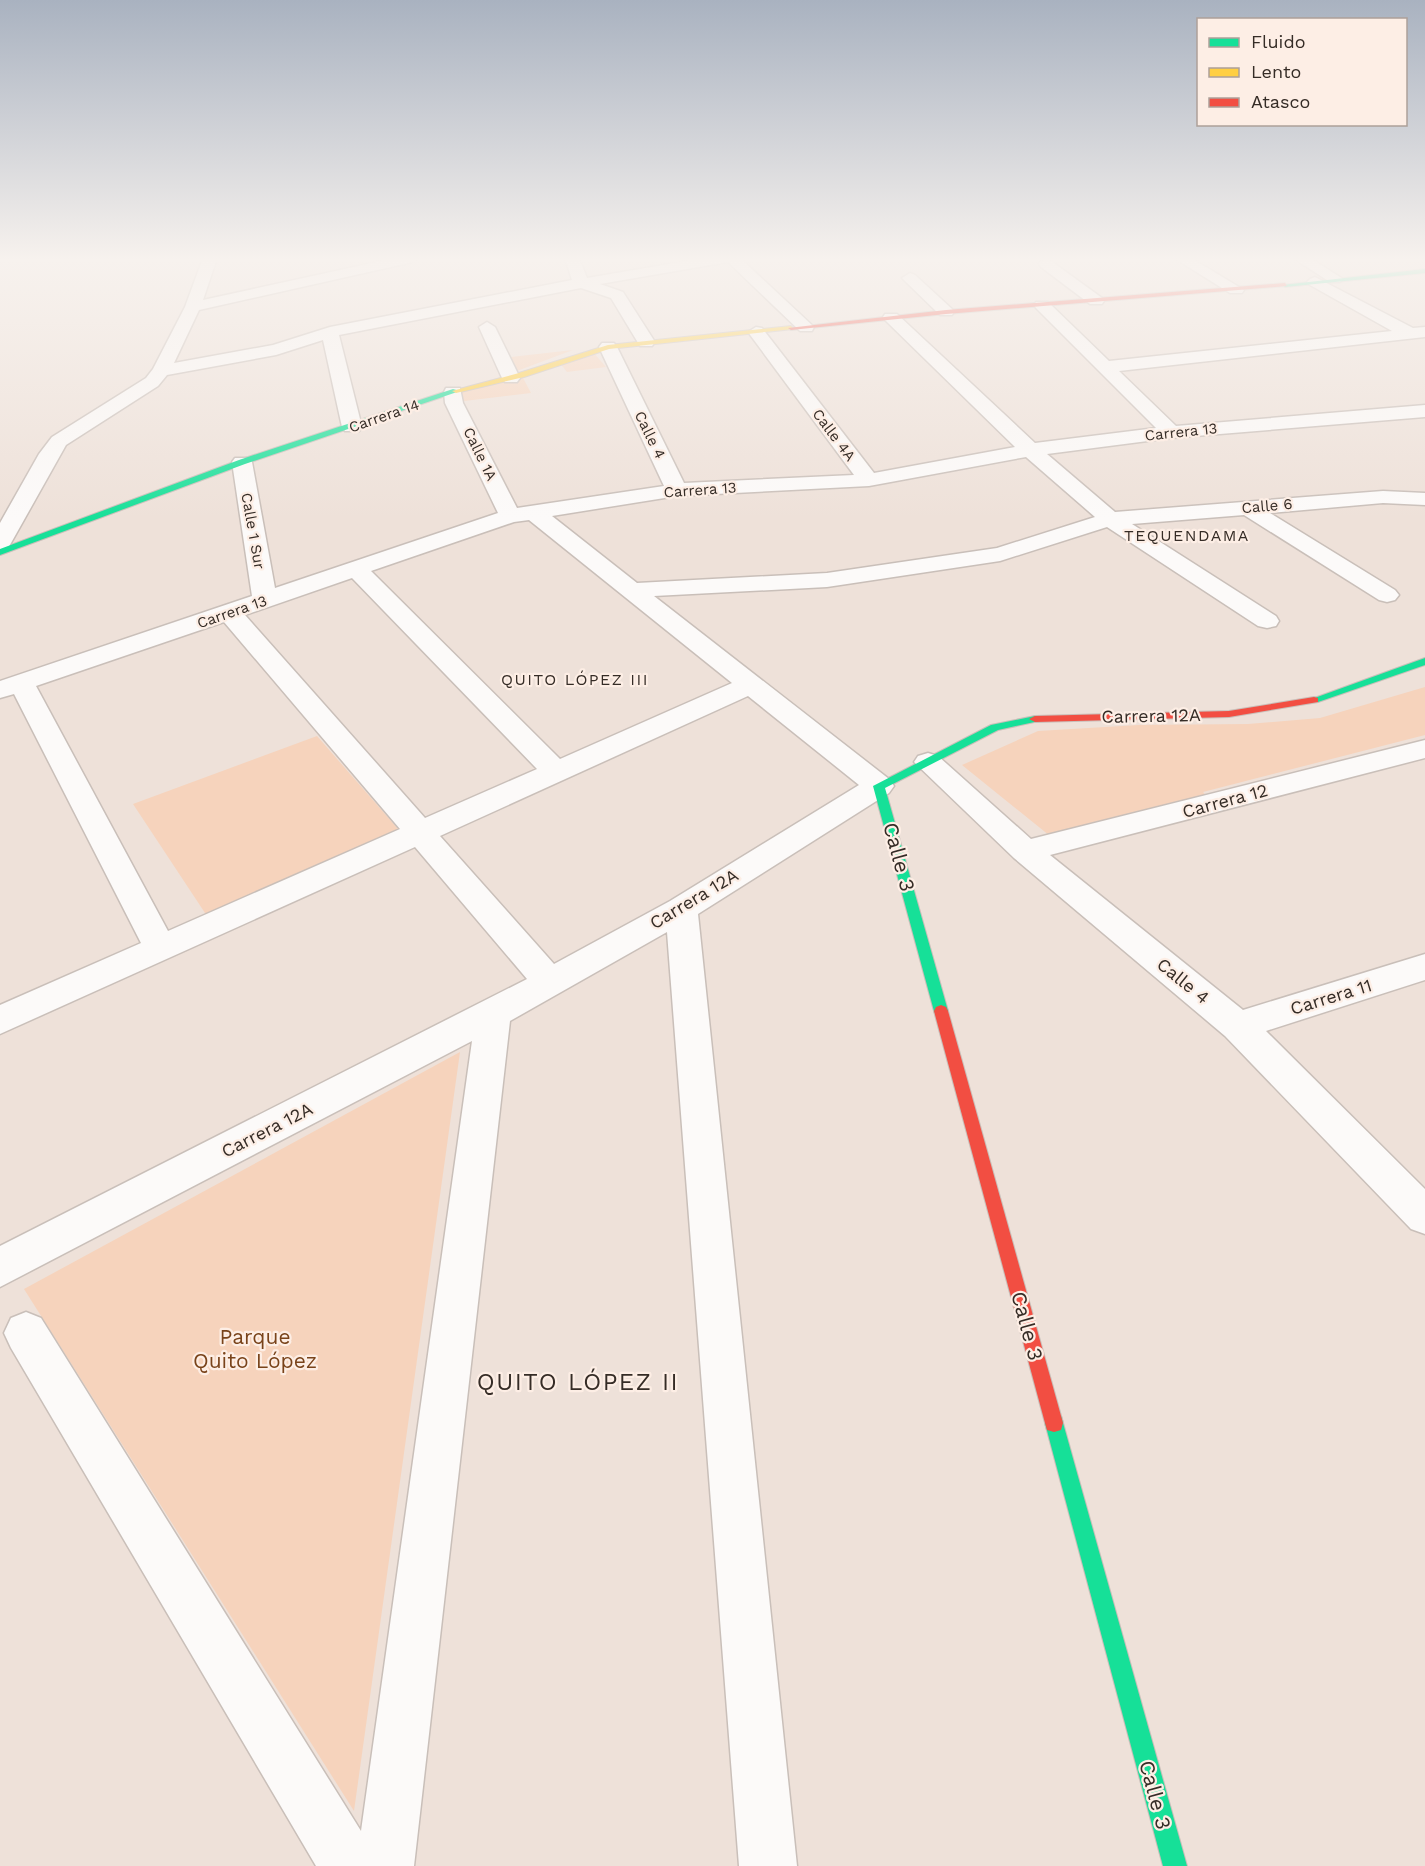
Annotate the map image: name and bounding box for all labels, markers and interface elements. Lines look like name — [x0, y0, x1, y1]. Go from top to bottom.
legend — [1197, 18, 1407, 126]
text: Fluido — [1251, 31, 1305, 52]
text: Lento — [1251, 61, 1301, 82]
text: Atasco — [1251, 91, 1310, 112]
street label: Carrera 14 — [346, 396, 422, 436]
street label: Calle 4A — [809, 405, 860, 465]
street label: Calle 4 — [631, 408, 669, 462]
street label: Carrera 13 — [1144, 419, 1218, 445]
street label: Calle 1A — [459, 424, 501, 484]
street label: Carrera 13 — [663, 478, 737, 502]
street label: Calle 1 Sur — [237, 491, 269, 571]
street label: Calle 6 — [1241, 495, 1293, 517]
district label: TEQUENDAMA — [1124, 526, 1250, 545]
street label: Carrera 13 — [195, 592, 269, 632]
district label: QUITO LÓPEZ III — [501, 670, 649, 689]
street label: Carrera 12A — [1101, 704, 1201, 727]
street label: Carrera 12 — [1180, 779, 1270, 822]
street label: Calle 3 — [878, 820, 921, 894]
street label: Carrera 12A — [646, 864, 742, 933]
street label: Calle 4 — [1153, 953, 1214, 1008]
street label: Carrera 11 — [1288, 974, 1374, 1019]
street label: Carrera 12A — [218, 1098, 316, 1161]
street label: Calle 3 — [1006, 1289, 1049, 1363]
park label: Parque Quito López — [193, 1324, 317, 1373]
district label: QUITO LÓPEZ II — [477, 1368, 679, 1396]
street label: Calle 3 — [1134, 1758, 1177, 1832]

